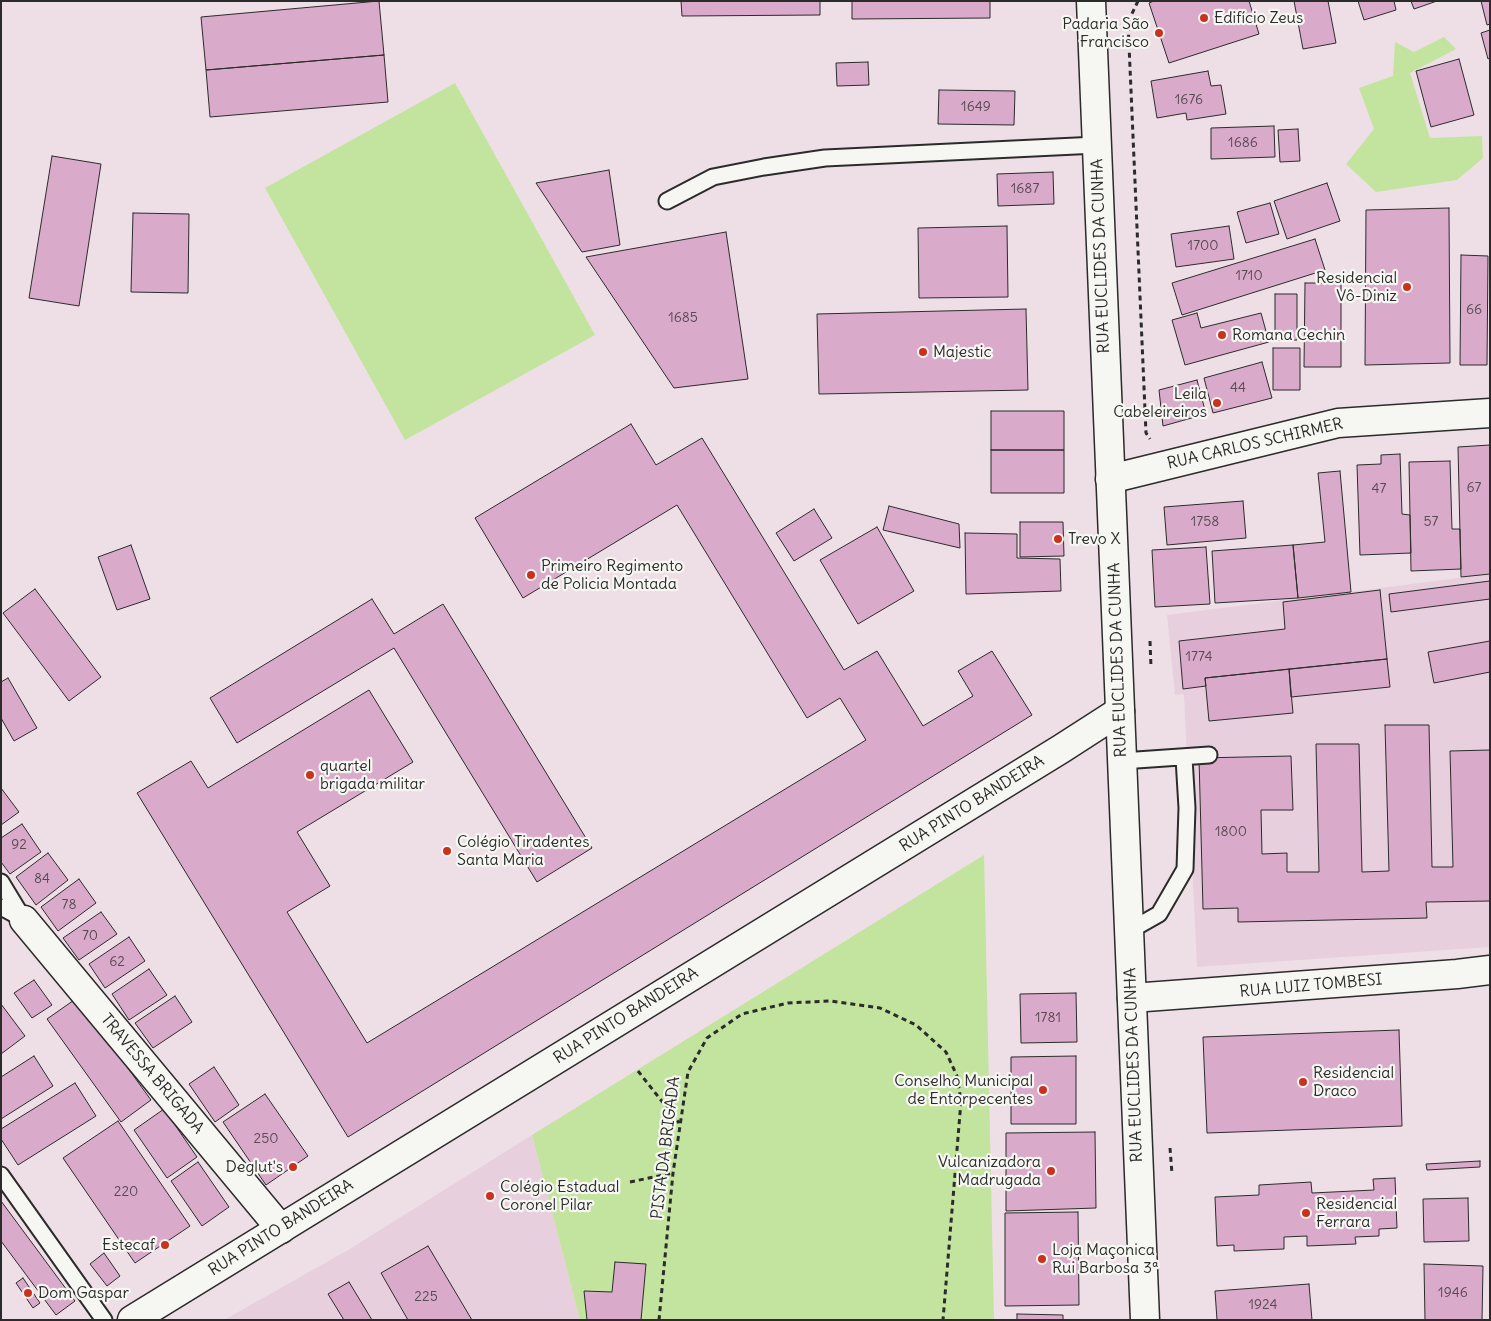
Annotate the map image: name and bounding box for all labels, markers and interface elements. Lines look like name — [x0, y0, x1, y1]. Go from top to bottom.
place label: Edifício Zeus — [1214, 8, 1303, 28]
marker: Edifício Zeus — [1198, 12, 1210, 24]
place label: Padaria São Francisco — [1062, 14, 1149, 52]
marker: Padaria São Francisco — [1153, 27, 1165, 39]
house number: 1676 — [1175, 92, 1203, 108]
house number: 1649 — [961, 99, 991, 115]
house number: 1686 — [1228, 135, 1258, 151]
street label: RUA EUCLIDES DA CUNHA — [1088, 158, 1114, 354]
house number: 1687 — [1011, 181, 1039, 197]
house number: 1700 — [1188, 238, 1218, 254]
house number: 1710 — [1235, 268, 1263, 284]
place label: Residencial Vô-Diniz — [1316, 268, 1397, 306]
marker: Residencial Vô-Diniz — [1401, 281, 1413, 293]
house number: 66 — [1466, 302, 1482, 318]
house number: 1685 — [668, 310, 698, 326]
place label: Romana Cechin — [1232, 325, 1345, 345]
marker: Romana Cechin — [1216, 329, 1228, 341]
place label: Majestic — [933, 342, 992, 362]
marker: Majestic — [917, 346, 929, 358]
house number: 44 — [1230, 380, 1246, 396]
place label: Leila Cabeleireiros — [1113, 384, 1207, 422]
marker: Leila Cabeleireiros — [1211, 397, 1223, 409]
street label: RUA CARLOS SCHIRMER — [1165, 414, 1345, 474]
house number: 67 — [1467, 480, 1481, 496]
house number: 47 — [1372, 481, 1386, 497]
house number: 1758 — [1191, 514, 1219, 530]
house number: 57 — [1424, 514, 1438, 530]
place label: Trevo X — [1068, 529, 1121, 549]
marker: Trevo X — [1052, 533, 1064, 545]
place label: Primeiro Regimento de Policia Montada — [541, 556, 683, 594]
street label: RUA EUCLIDES DA CUNHA — [1105, 562, 1131, 758]
marker: Primeiro Regimento de Policia Montada — [525, 569, 537, 581]
house number: 1774 — [1185, 649, 1213, 665]
street label: RUA PINTO BANDEIRA — [896, 752, 1048, 856]
place label: quartel brigada militar — [320, 756, 425, 794]
marker: quartel brigada militar — [304, 769, 316, 781]
house number: 1800 — [1215, 824, 1247, 840]
place label: Colégio Tiradentes Santa Maria — [457, 832, 589, 870]
house number: 92 — [11, 837, 27, 853]
marker: Colégio Tiradentes Santa Maria — [441, 845, 453, 857]
house number: 84 — [34, 871, 50, 887]
house number: 78 — [62, 897, 76, 913]
house number: 70 — [82, 928, 98, 944]
house number: 62 — [109, 954, 125, 970]
street label: RUA PINTO BANDEIRA — [550, 964, 702, 1068]
street label: RUA EUCLIDES DA CUNHA — [1121, 967, 1147, 1163]
street label: RUA LUIZ TOMBESI — [1239, 970, 1383, 1002]
street label: TRAVESSA BRIGADA — [96, 1010, 208, 1138]
house number: 1781 — [1035, 1010, 1061, 1026]
place label: Residencial Draco — [1313, 1063, 1394, 1101]
place label: Conselho Municipal de Entorpecentes — [894, 1071, 1033, 1109]
street label: PISTA DA BRIGADA — [648, 1076, 684, 1220]
marker: Residencial Draco — [1297, 1076, 1309, 1088]
marker: Conselho Municipal de Entorpecentes — [1037, 1084, 1049, 1096]
house number: 250 — [254, 1131, 278, 1147]
place label: Vulcanizadora Madrugada — [938, 1152, 1041, 1190]
place label: Deglut's — [225, 1157, 283, 1177]
marker: Deglut's — [287, 1161, 299, 1173]
marker: Vulcanizadora Madrugada — [1045, 1165, 1057, 1177]
street label: RUA PINTO BANDEIRA — [205, 1176, 357, 1280]
place label: Colégio Estadual Coronel Pilar — [500, 1177, 619, 1215]
house number: 220 — [114, 1184, 138, 1200]
marker: Colégio Estadual Coronel Pilar — [484, 1190, 496, 1202]
place label: Residencial Ferrara — [1316, 1194, 1397, 1232]
marker: Residencial Ferrara — [1300, 1207, 1312, 1219]
place label: Estecaf — [102, 1235, 155, 1255]
marker: Estecaf — [159, 1239, 171, 1251]
place label: Loja Maçonica Rui Barbosa 3ª — [1052, 1240, 1159, 1278]
marker: Loja Maçonica Rui Barbosa 3ª — [1036, 1253, 1048, 1265]
place label: Dom Gaspar — [38, 1283, 129, 1303]
house number: 1946 — [1438, 1285, 1468, 1301]
marker: Dom Gaspar — [22, 1287, 34, 1299]
house number: 225 — [414, 1289, 438, 1305]
house number: 1924 — [1248, 1297, 1278, 1313]

